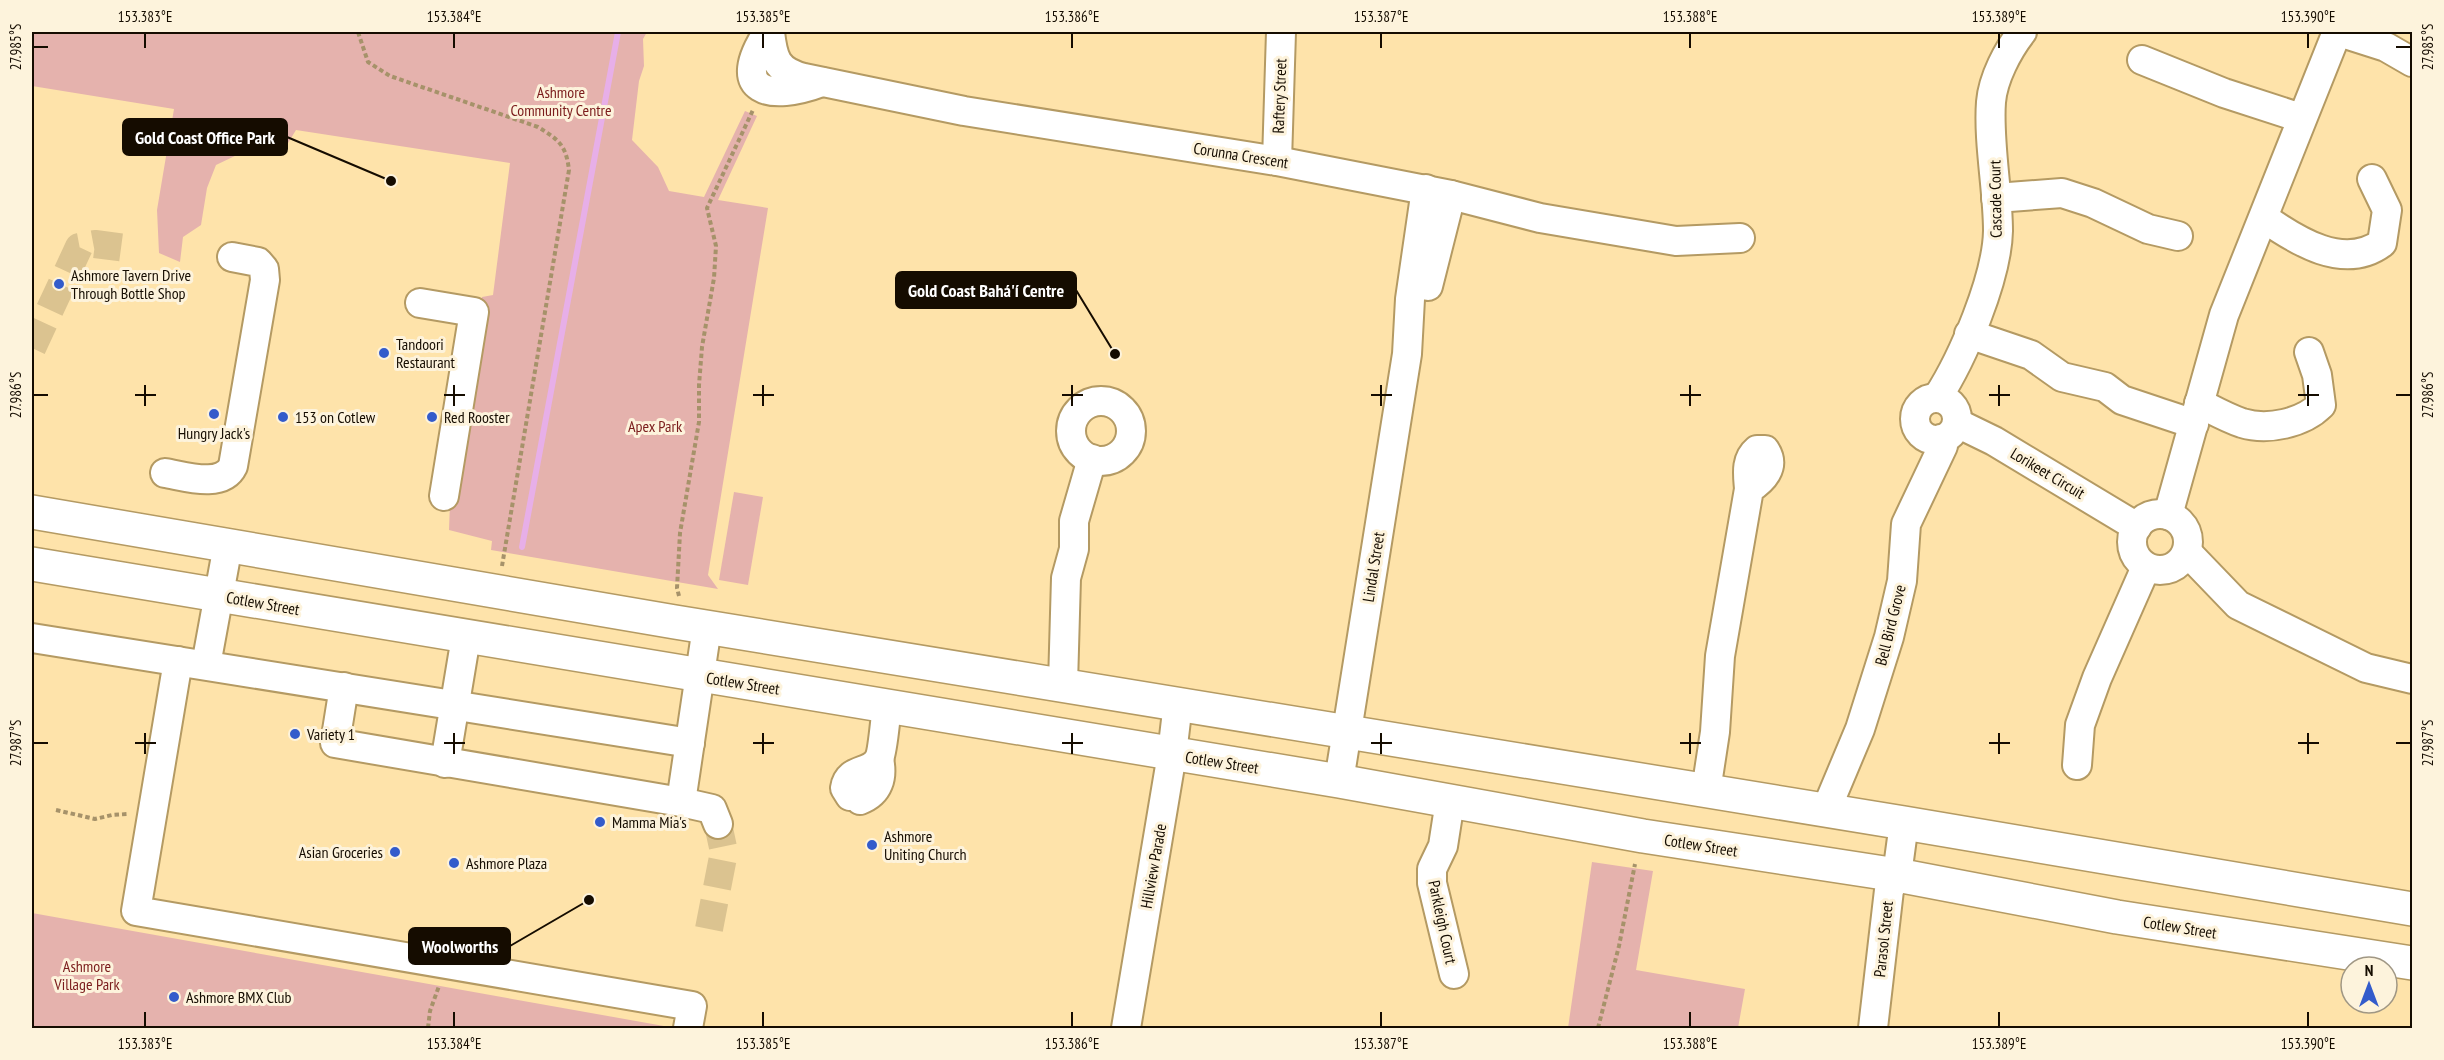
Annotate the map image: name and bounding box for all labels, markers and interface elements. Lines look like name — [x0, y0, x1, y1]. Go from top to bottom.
text: 153.383°E — [118, 7, 172, 26]
text: 153.384°E — [427, 7, 481, 26]
text: 153.385°E — [736, 7, 790, 26]
text: 153.386°E — [1045, 7, 1099, 26]
text: 153.387°E — [1354, 7, 1408, 26]
text: 153.388°E — [1663, 7, 1717, 26]
text: 153.389°E — [1972, 7, 2026, 26]
text: 153.390°E — [2281, 7, 2335, 26]
text: 27.985°S — [6, 24, 25, 70]
text: 27.985°S — [2418, 24, 2437, 70]
street label: Raftery Street — [1268, 57, 1290, 134]
park label: Ashmore Community Centre — [510, 82, 612, 120]
callout: Gold Coast Office Park — [123, 119, 287, 155]
text: Gold Coast Office Park — [135, 126, 276, 149]
street label: Corunna Crescent — [1192, 138, 1291, 172]
street label: Cascade Court — [1984, 159, 2006, 238]
place label: Ashmore Tavern Drive Through Bottle Shop — [71, 265, 191, 303]
callout: Gold Coast Bahá'í Centre — [896, 272, 1076, 308]
marker: Ashmore Tavern Drive Through Bottle Shop — [52, 277, 66, 291]
text: Gold Coast Bahá'í Centre — [908, 279, 1064, 302]
place label: Tandoori Restaurant — [396, 334, 456, 372]
marker: Tandoori Restaurant — [377, 346, 391, 360]
text: 27.986°S — [6, 372, 25, 418]
text: 27.986°S — [2418, 372, 2437, 418]
marker: Hungry Jack's — [207, 407, 221, 421]
place label: 153 on Cotlew — [295, 407, 376, 427]
place label: Red Rooster — [444, 407, 510, 427]
marker: 153 on Cotlew — [276, 410, 290, 424]
marker: Red Rooster — [425, 410, 439, 424]
park label: Apex Park — [628, 416, 683, 436]
place label: Hungry Jack's — [178, 423, 250, 443]
street label: Lorikeet Circuit — [2007, 443, 2089, 503]
street label: Lindal Street — [1358, 530, 1388, 603]
street label: Bell Bird Grove — [1870, 583, 1910, 667]
street label: Cotlew Street — [225, 587, 302, 619]
street label: Cotlew Street — [705, 667, 782, 699]
text: 27.987°S — [6, 720, 25, 766]
text: 27.987°S — [2418, 720, 2437, 766]
place label: Variety 1 — [306, 724, 355, 744]
marker: Variety 1 — [288, 727, 302, 741]
street label: Cotlew Street — [1184, 746, 1261, 778]
place label: Mamma Mia's — [612, 812, 687, 832]
marker: Mamma Mia's — [593, 815, 607, 829]
street label: Hillview Parade — [1136, 822, 1170, 910]
place label: Ashmore Uniting Church — [884, 826, 966, 864]
street label: Cotlew Street — [1663, 829, 1740, 861]
marker: Ashmore Uniting Church — [865, 838, 879, 852]
place label: Asian Groceries — [299, 842, 383, 862]
marker: Asian Groceries — [388, 845, 402, 859]
place label: Ashmore Plaza — [466, 853, 547, 873]
marker: Ashmore Plaza — [447, 856, 461, 870]
street label: Parkleigh Court — [1424, 878, 1462, 966]
street label: Parasol Street — [1869, 899, 1897, 978]
street label: Cotlew Street — [2142, 911, 2219, 943]
callout: Woolworths — [409, 928, 510, 964]
text: Woolworths — [421, 935, 498, 958]
north arrow — [2339, 955, 2399, 1015]
park label: Ashmore Village Park — [53, 956, 120, 994]
text: N — [2365, 960, 2373, 980]
place label: Ashmore BMX Club — [186, 987, 291, 1007]
marker: Ashmore BMX Club — [167, 990, 181, 1004]
text: 153.383°E — [118, 1034, 172, 1053]
text: 153.384°E — [427, 1034, 481, 1053]
text: 153.385°E — [736, 1034, 790, 1053]
text: 153.386°E — [1045, 1034, 1099, 1053]
text: 153.387°E — [1354, 1034, 1408, 1053]
text: 153.388°E — [1663, 1034, 1717, 1053]
text: 153.389°E — [1972, 1034, 2026, 1053]
text: 153.390°E — [2281, 1034, 2335, 1053]

